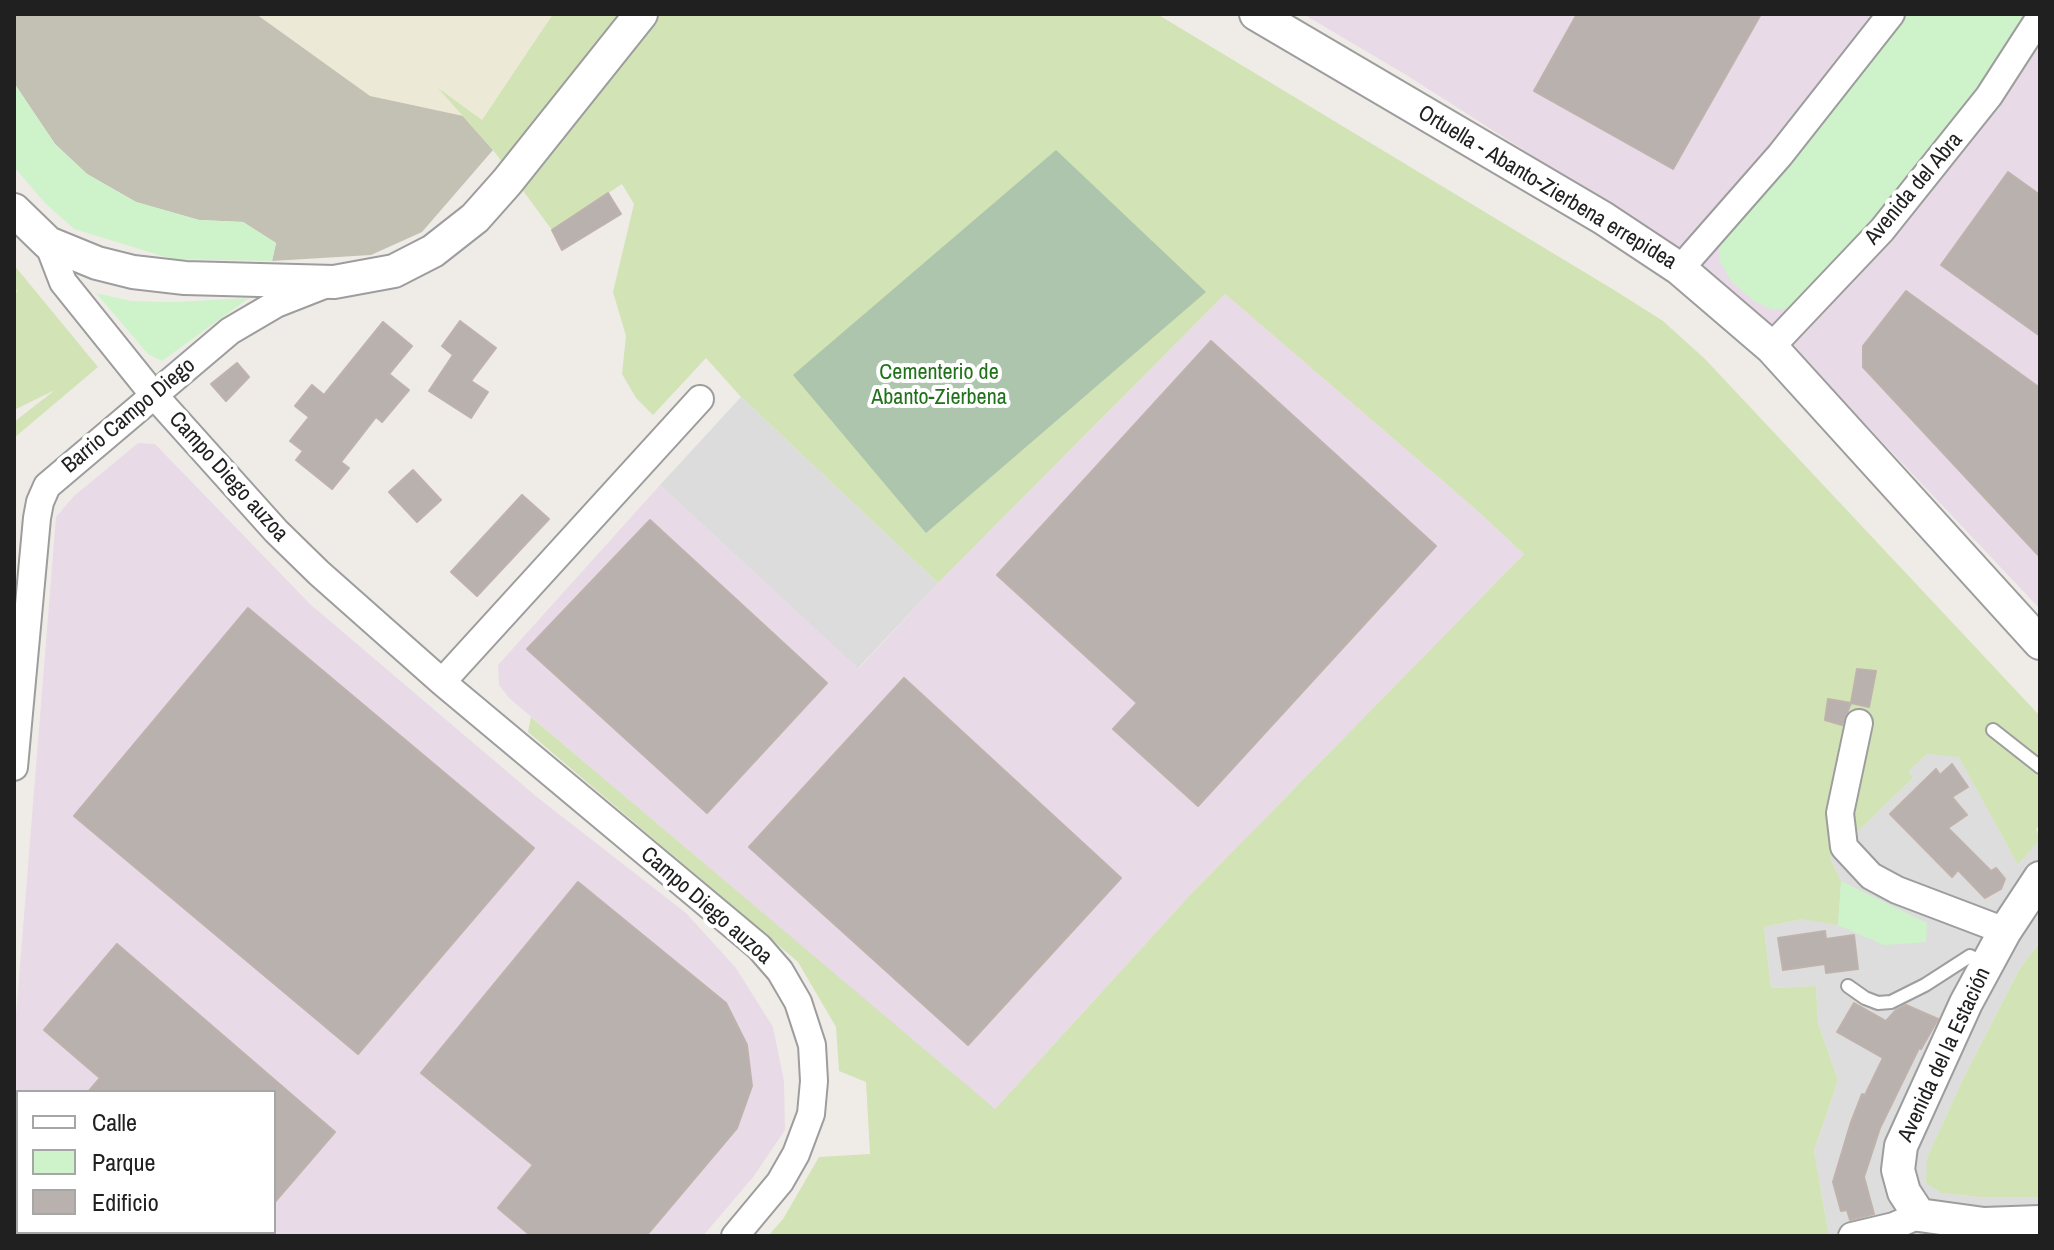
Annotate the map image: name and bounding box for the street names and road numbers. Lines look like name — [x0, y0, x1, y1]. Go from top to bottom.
street label: Ortuella - Abanto-Zierbena errepidea — [1413, 100, 1681, 276]
street label: Avenida del Abra — [1860, 128, 1968, 250]
street label: Barrio Campo Diego — [57, 353, 201, 479]
street label: Campo Diego auzoa — [163, 407, 293, 547]
street label: Campo Diego auzoa — [635, 842, 777, 970]
street label: Avenida del la Estación — [1893, 964, 1997, 1146]

